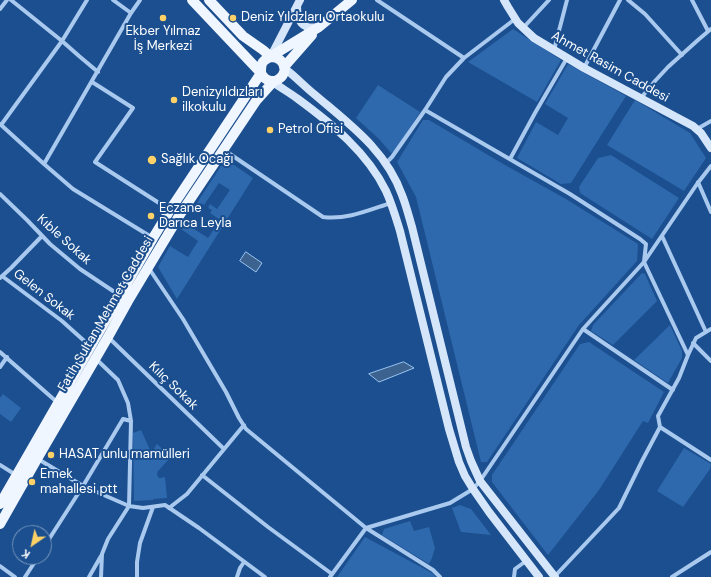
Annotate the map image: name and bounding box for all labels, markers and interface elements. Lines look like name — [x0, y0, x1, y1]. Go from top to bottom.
place label: Deniz Yıldzları Ortaokulu — [241, 10, 384, 26]
marker: Ekber Yılmaz İş Merkezi — [158, 13, 168, 23]
marker: Deniz Yıldzları Ortaokulu — [228, 13, 238, 23]
place label: Ekber Yılmaz İş Merkezi — [125, 24, 201, 55]
street label: Ahmet Rasim Caddesi — [548, 28, 672, 106]
place label: Denizyıldızları ilkokulu — [182, 85, 263, 116]
marker: Denizyıldızları ilkokulu — [169, 95, 179, 105]
place label: Petrol Ofisi — [278, 122, 343, 138]
marker: Petrol Ofisi — [265, 125, 275, 135]
place label: Sağlık Ocağı — [161, 152, 233, 168]
marker: Sağlık Ocağı — [146, 154, 158, 166]
place label: Eczane Darıca Leyla — [159, 201, 232, 232]
marker: Eczane Darıca Leyla — [146, 211, 156, 221]
street label: Kıble Sokak — [34, 212, 94, 268]
street label: Fatih Sultan Mehmet Caddesi — [55, 234, 157, 394]
street label: Gelen Sokak — [10, 266, 78, 324]
street label: Kılıç Sokak — [145, 359, 201, 413]
place label: HASAT unlu mamülleri — [59, 447, 190, 463]
marker: HASAT unlu mamülleri — [46, 450, 56, 460]
place label: Emek mahallesi ptt — [40, 467, 118, 498]
marker: Emek mahallesi ptt — [27, 477, 37, 487]
north arrow — [12, 525, 52, 565]
text: K — [19, 546, 33, 562]

